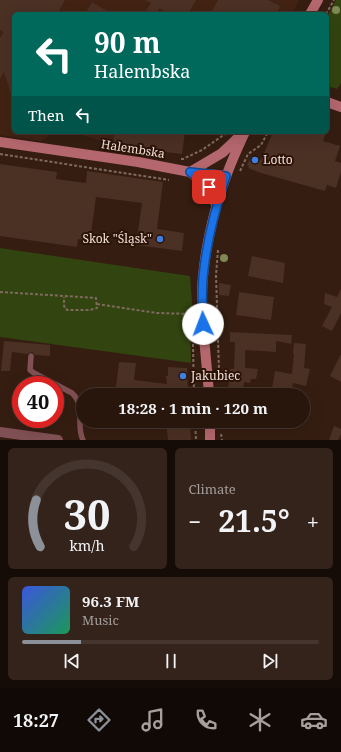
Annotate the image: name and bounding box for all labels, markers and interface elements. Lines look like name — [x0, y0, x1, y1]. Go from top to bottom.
text: 90 m — [94, 23, 161, 61]
icon: left — [28, 28, 80, 80]
text: Halembska — [94, 59, 190, 83]
icon: left — [72, 104, 94, 126]
text: Then — [28, 105, 64, 125]
street label: Halembska — [100, 135, 166, 162]
place label: Lotto — [263, 151, 293, 168]
marker: Lotto — [250, 155, 260, 165]
pin — [192, 170, 226, 204]
icon: arrive — [198, 176, 220, 198]
place label: Skok "Śląsk" — [82, 230, 152, 247]
marker: Skok "Śląsk" — [155, 234, 165, 244]
position arrow — [182, 303, 224, 345]
place label: Jakubiec — [190, 367, 240, 384]
marker: Jakubiec — [178, 371, 188, 381]
speed limit sign: 40 — [12, 376, 64, 428]
text: 18:28 · 1 min · 120 m — [118, 398, 268, 418]
text: Climate — [189, 480, 236, 498]
text: 30 — [64, 485, 111, 541]
text: 21.5° — [218, 500, 290, 541]
text: − — [189, 506, 201, 536]
text: + — [307, 506, 319, 536]
text: km/h — [70, 535, 105, 554]
text: 96.3 FM — [82, 591, 139, 611]
text: Music — [82, 611, 119, 629]
icon: previous — [61, 650, 83, 672]
icon: pause — [160, 650, 182, 672]
icon: next — [259, 650, 281, 672]
icon: directions — [85, 706, 113, 734]
icon: music — [139, 706, 167, 734]
icon: phone — [192, 706, 220, 734]
icon: climate — [246, 706, 274, 734]
icon: car — [300, 706, 328, 734]
text: 18:27 — [13, 708, 59, 732]

